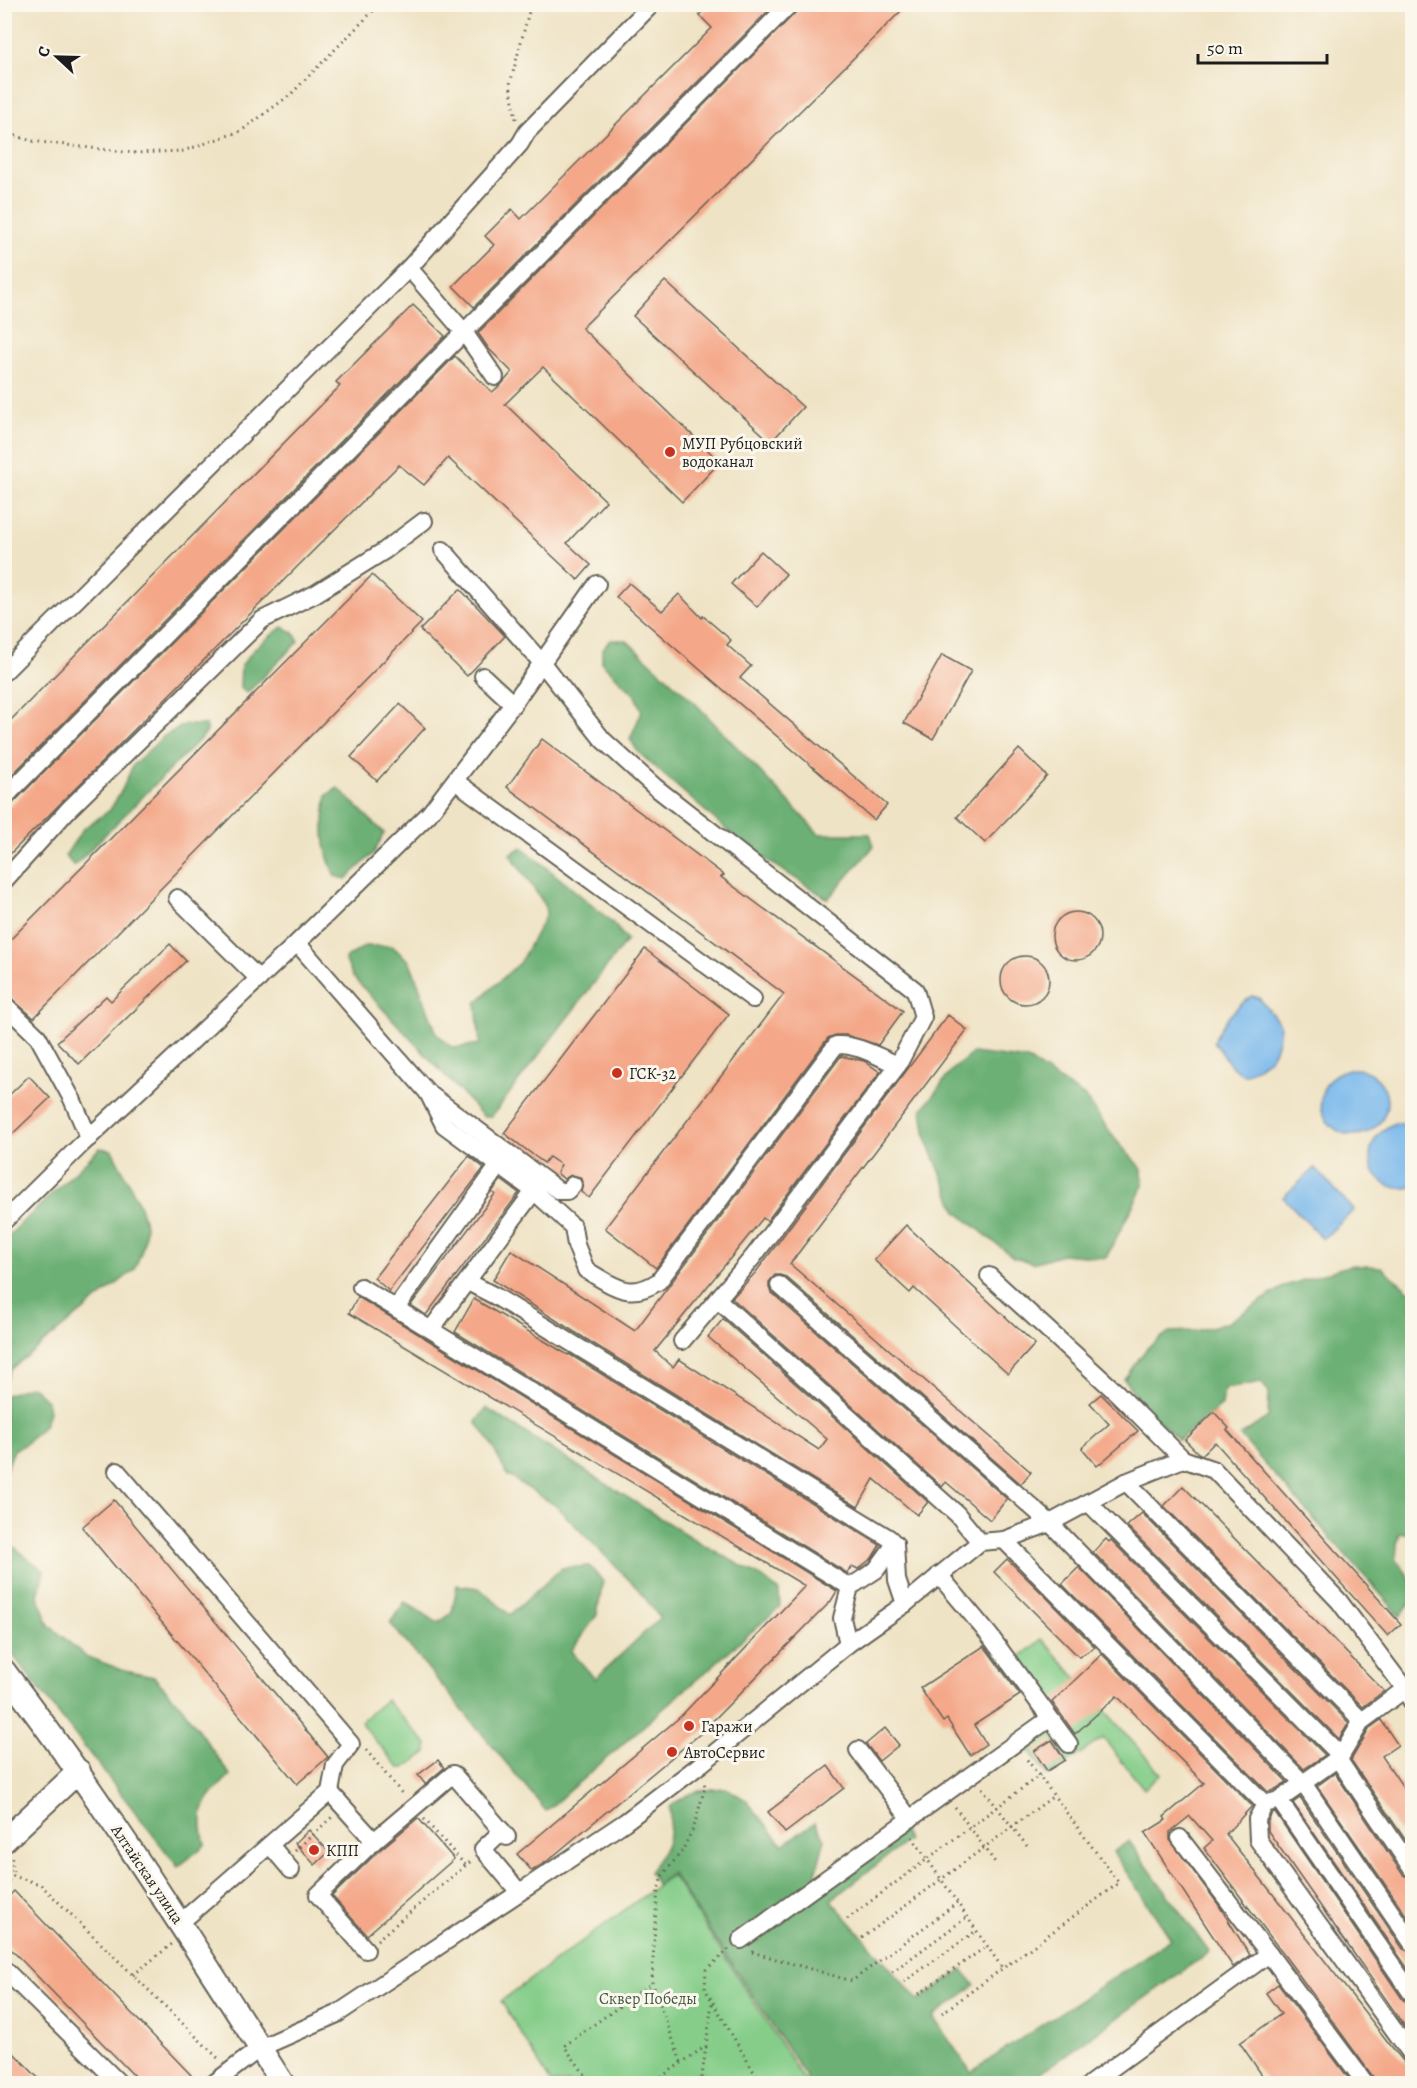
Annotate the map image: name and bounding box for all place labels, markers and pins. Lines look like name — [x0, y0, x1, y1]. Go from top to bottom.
place label: МУП Рубцовский водоканал — [682, 433, 803, 473]
marker: МУП Рубцовский водоканал — [663, 445, 677, 459]
place label: ГСК-32 — [629, 1063, 676, 1085]
marker: ГСК-32 — [610, 1066, 624, 1080]
place label: Гаражи — [701, 1716, 753, 1738]
marker: Гаражи — [682, 1719, 696, 1733]
place label: АвтоСервис — [683, 1742, 765, 1764]
marker: АвтоСервис — [665, 1745, 679, 1759]
place label: КПП — [326, 1840, 359, 1862]
marker: КПП — [307, 1843, 321, 1857]

